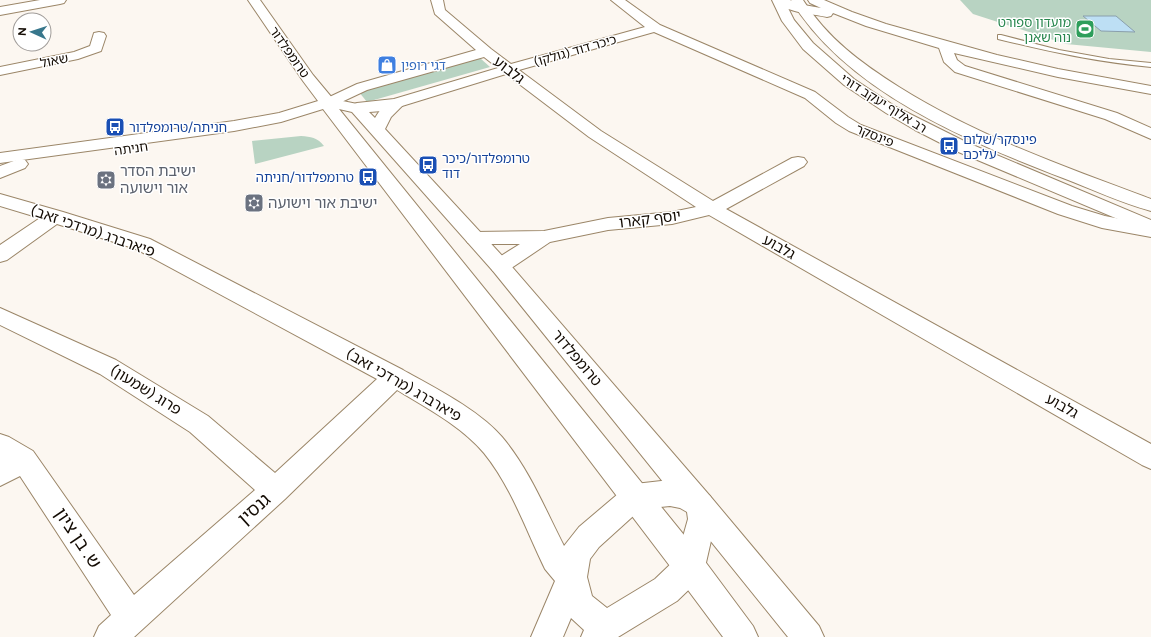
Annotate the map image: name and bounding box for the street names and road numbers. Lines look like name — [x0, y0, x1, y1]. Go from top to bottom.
street label: טרומפלדור — [266, 24, 313, 81]
street label: כיכר דוד (גולקו) — [532, 31, 618, 69]
street label: שאול — [39, 50, 70, 71]
street label: גלבוע — [490, 52, 529, 88]
street label: רב אלוף יעקב דורי — [838, 71, 930, 136]
street label: פינסקר — [854, 121, 896, 150]
street label: חניתה — [113, 139, 149, 158]
street label: פיארברג (מרדכי זאב) — [28, 201, 158, 261]
street label: יוסף קארו — [618, 206, 682, 232]
street label: גלבוע — [760, 231, 799, 263]
street label: טרומפלדור — [548, 326, 606, 390]
street label: פיארברג (מרדכי זאב) — [343, 345, 465, 425]
street label: פרוג (שמעון) — [107, 361, 185, 419]
street label: גלבוע — [1043, 390, 1082, 422]
street label: גנסין — [233, 488, 275, 529]
street label: ש. בן ציון — [50, 504, 106, 572]

